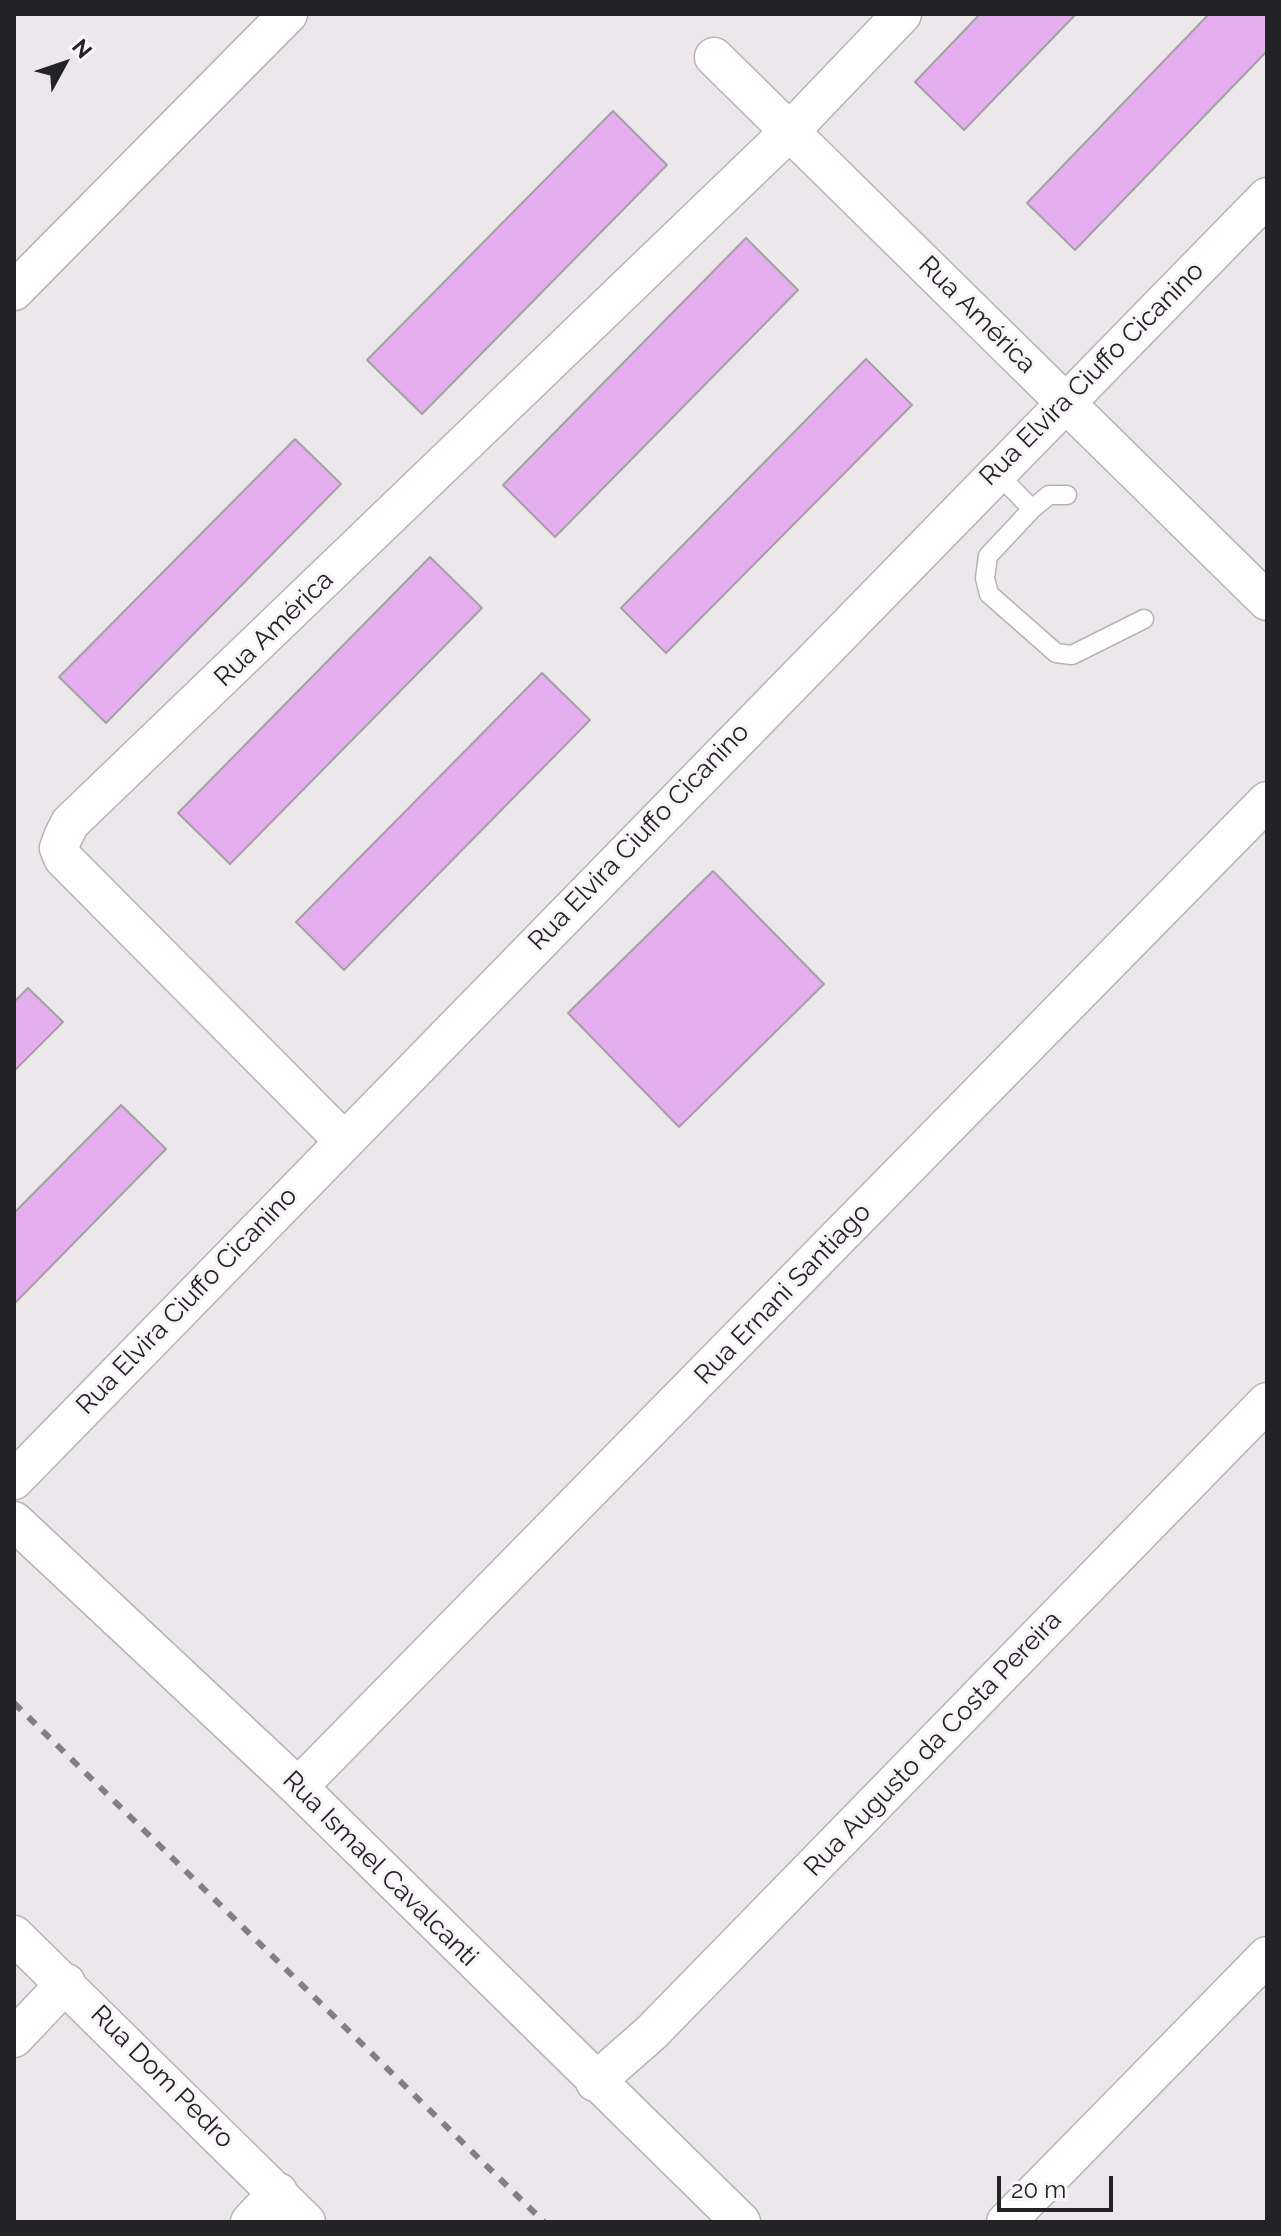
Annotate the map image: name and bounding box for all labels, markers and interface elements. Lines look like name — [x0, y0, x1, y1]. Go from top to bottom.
north arrow — [24, 24, 104, 104]
text: N — [67, 34, 98, 63]
street label: Rua América — [912, 250, 1042, 380]
street label: Rua Elvira Ciuffo Cicanino — [973, 255, 1211, 493]
street label: Rua América — [208, 565, 340, 693]
street label: Rua Elvira Ciuffo Cicanino — [522, 717, 756, 957]
street label: Rua Elvira Ciuffo Cicanino — [70, 1181, 304, 1421]
street label: Rua Ernani Santiago — [689, 1197, 877, 1391]
street label: Rua Augusto da Costa Pereira — [798, 1605, 1068, 1883]
street label: Rua Ismael Cavalcanti — [276, 1765, 484, 1973]
street label: Rua Dom Pedro — [84, 1999, 240, 2155]
scale bar — [1001, 2160, 1117, 2210]
text: 20 m — [1011, 2175, 1066, 2204]

